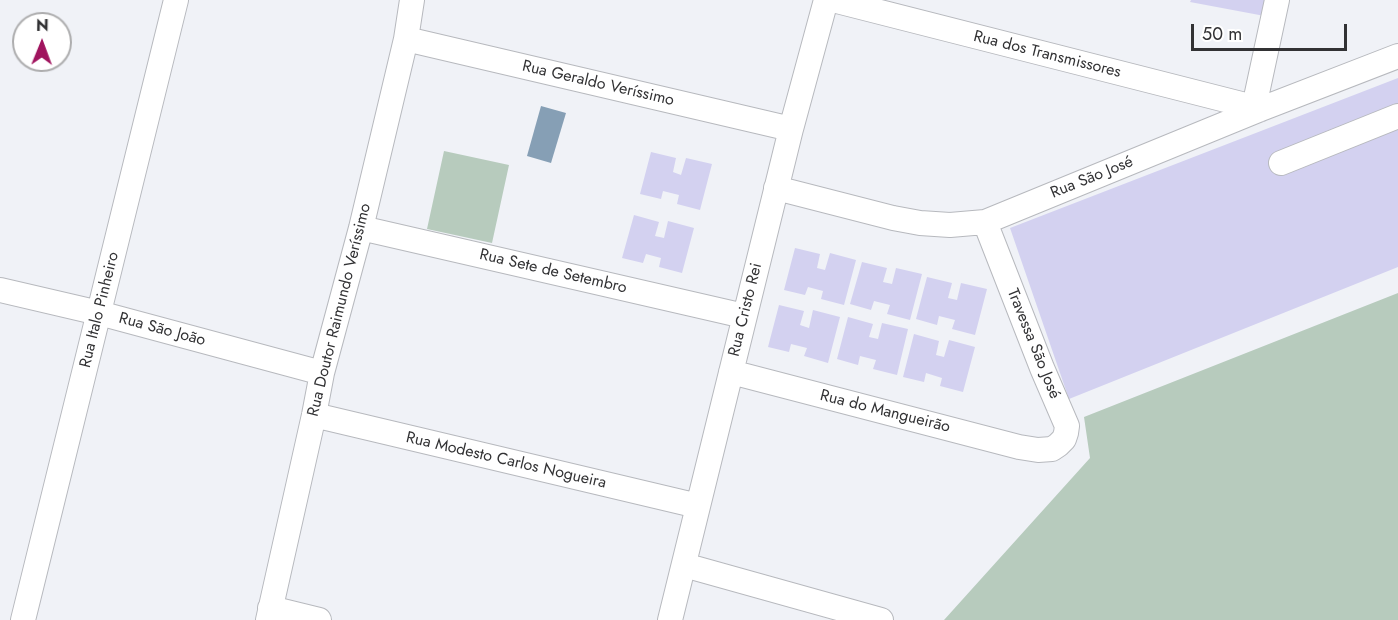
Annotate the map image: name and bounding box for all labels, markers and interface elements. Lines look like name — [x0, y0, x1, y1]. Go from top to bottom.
north arrow — [12, 12, 72, 72]
scale bar — [1194, 12, 1350, 50]
text: N — [36, 14, 49, 37]
text: 50 m — [1202, 21, 1242, 47]
street label: Rua dos Transmissores — [971, 27, 1123, 83]
street label: Rua Geraldo Veríssimo — [520, 57, 676, 111]
street label: Rua São José — [1048, 153, 1136, 203]
street label: Rua Doutor Raimundo Veríssimo — [304, 201, 376, 419]
street label: Rua Sete de Setembro — [477, 246, 629, 298]
street label: Rua Italo Pinheiro — [76, 250, 124, 370]
street label: Rua Cristo Rei — [725, 261, 767, 359]
street label: Travessa São José — [1002, 286, 1064, 402]
street label: Rua São João — [117, 309, 207, 351]
street label: Rua do Mangueirão — [818, 387, 952, 437]
street label: Rua Modesto Carlos Nogueira — [404, 429, 608, 493]

